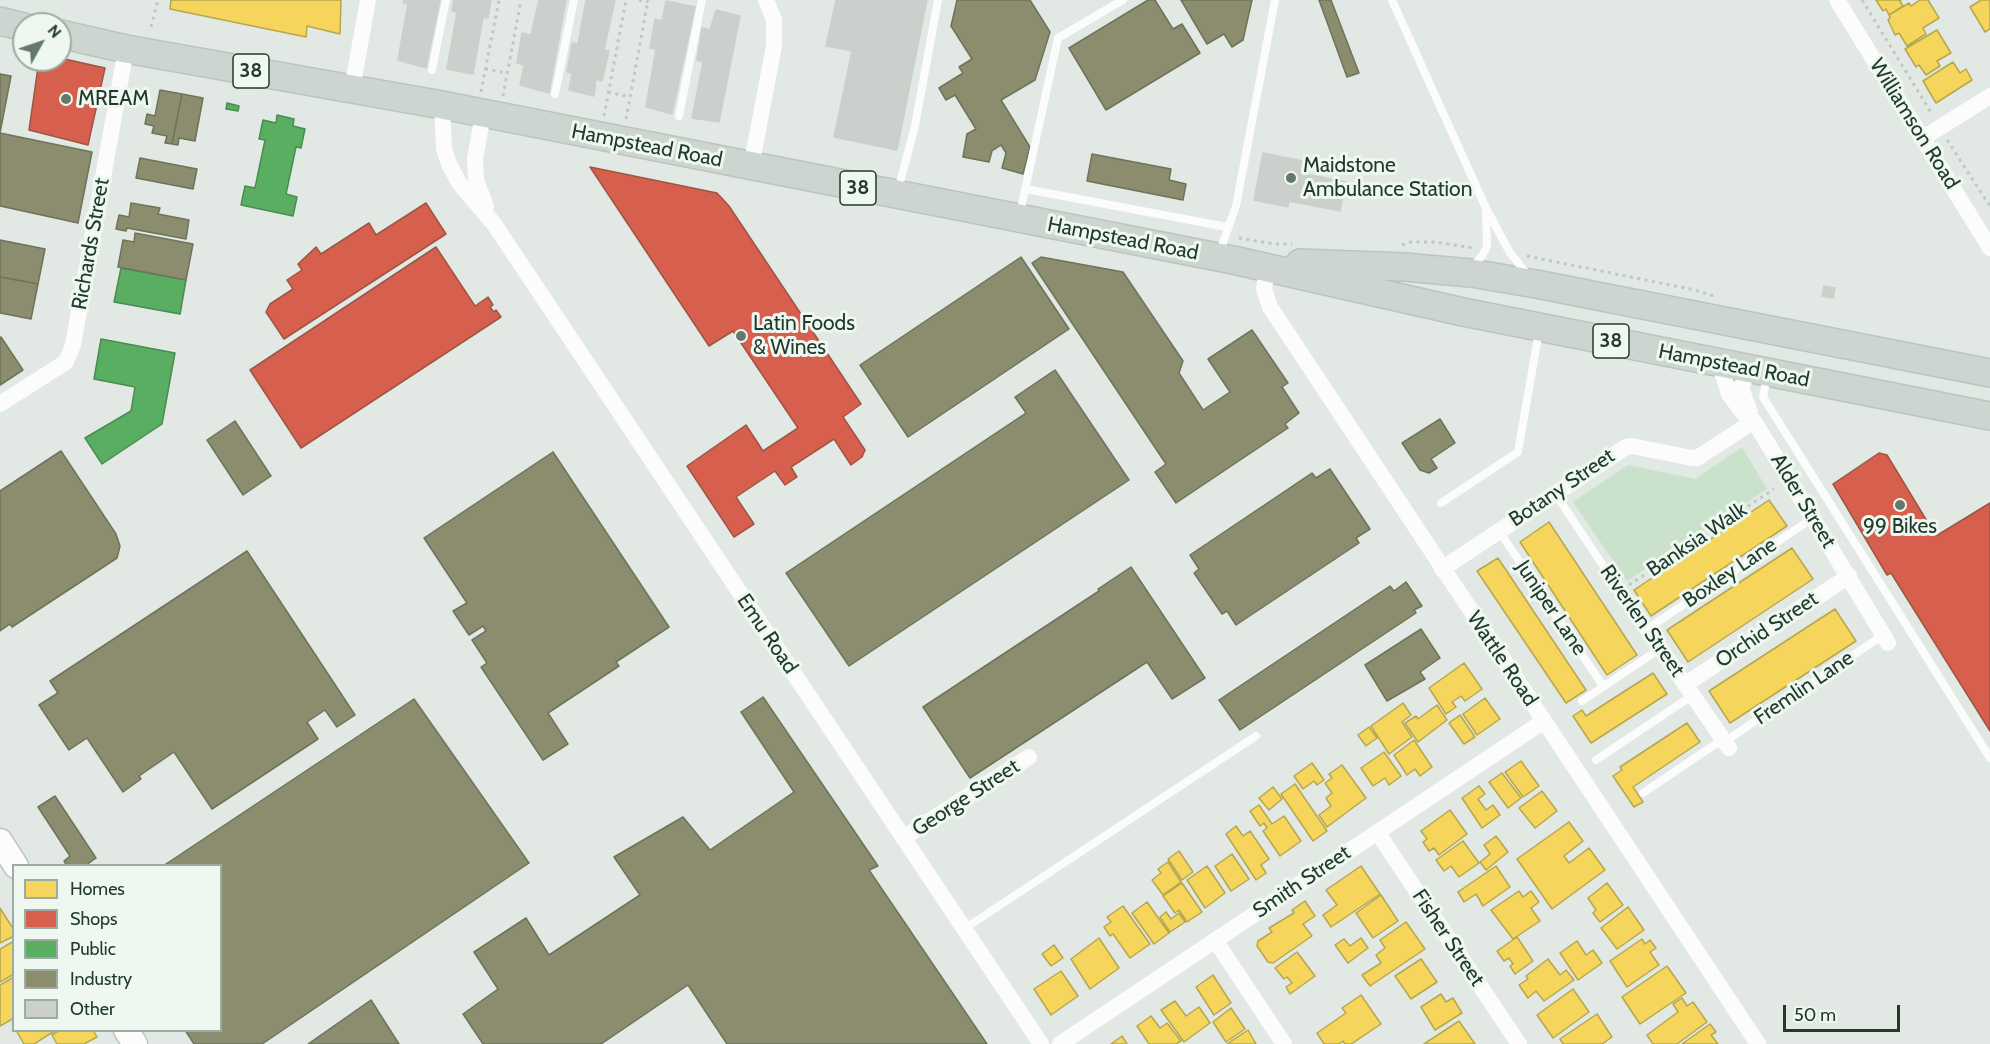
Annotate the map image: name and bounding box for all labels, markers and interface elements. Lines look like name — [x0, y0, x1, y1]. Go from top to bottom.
north arrow — [12, 12, 72, 72]
text: N — [44, 21, 66, 42]
road number: 38 — [233, 54, 269, 88]
street label: Williamson Road — [1864, 54, 1964, 194]
place label: MREAM — [78, 86, 149, 112]
marker: MREAM — [59, 92, 73, 106]
street label: Hampstead Road — [569, 119, 725, 173]
place label: Maidstone Ambulance Station — [1303, 153, 1472, 203]
road number: 38 — [840, 171, 876, 205]
marker: Maidstone Ambulance Station — [1284, 171, 1298, 185]
street label: Richards Street — [67, 176, 115, 312]
street label: Hampstead Road — [1045, 212, 1201, 266]
place label: Latin Foods & Wines — [753, 311, 855, 361]
road number: 38 — [1593, 324, 1629, 358]
marker: Latin Foods & Wines — [734, 329, 748, 343]
street label: Hampstead Road — [1656, 339, 1812, 393]
street label: Botany Street — [1504, 443, 1620, 533]
street label: Alder Street — [1765, 449, 1841, 553]
street label: Banksia Walk — [1642, 497, 1752, 583]
marker: 99 Bikes — [1893, 498, 1907, 512]
place label: 99 Bikes — [1863, 514, 1937, 540]
street label: Boxley Lane — [1678, 532, 1782, 614]
street label: Juniper Lane — [1510, 556, 1592, 660]
street label: Riverlen Street — [1594, 560, 1690, 682]
street label: Orchid Street — [1711, 587, 1823, 673]
street label: Emu Road — [731, 589, 803, 679]
street label: Wattle Road — [1461, 607, 1543, 711]
street label: Fremlin Lane — [1749, 646, 1859, 730]
street label: George Street — [908, 754, 1024, 842]
street label: Smith Street — [1248, 840, 1356, 924]
legend — [12, 864, 222, 1032]
text: Homes — [70, 878, 125, 900]
street label: Fisher Street — [1406, 885, 1490, 991]
text: Shops — [70, 908, 118, 930]
text: Public — [70, 938, 116, 960]
text: Industry — [70, 968, 132, 990]
scale bar — [1786, 993, 1903, 1031]
text: Other — [70, 998, 115, 1020]
text: 50 m — [1794, 1004, 1836, 1026]

